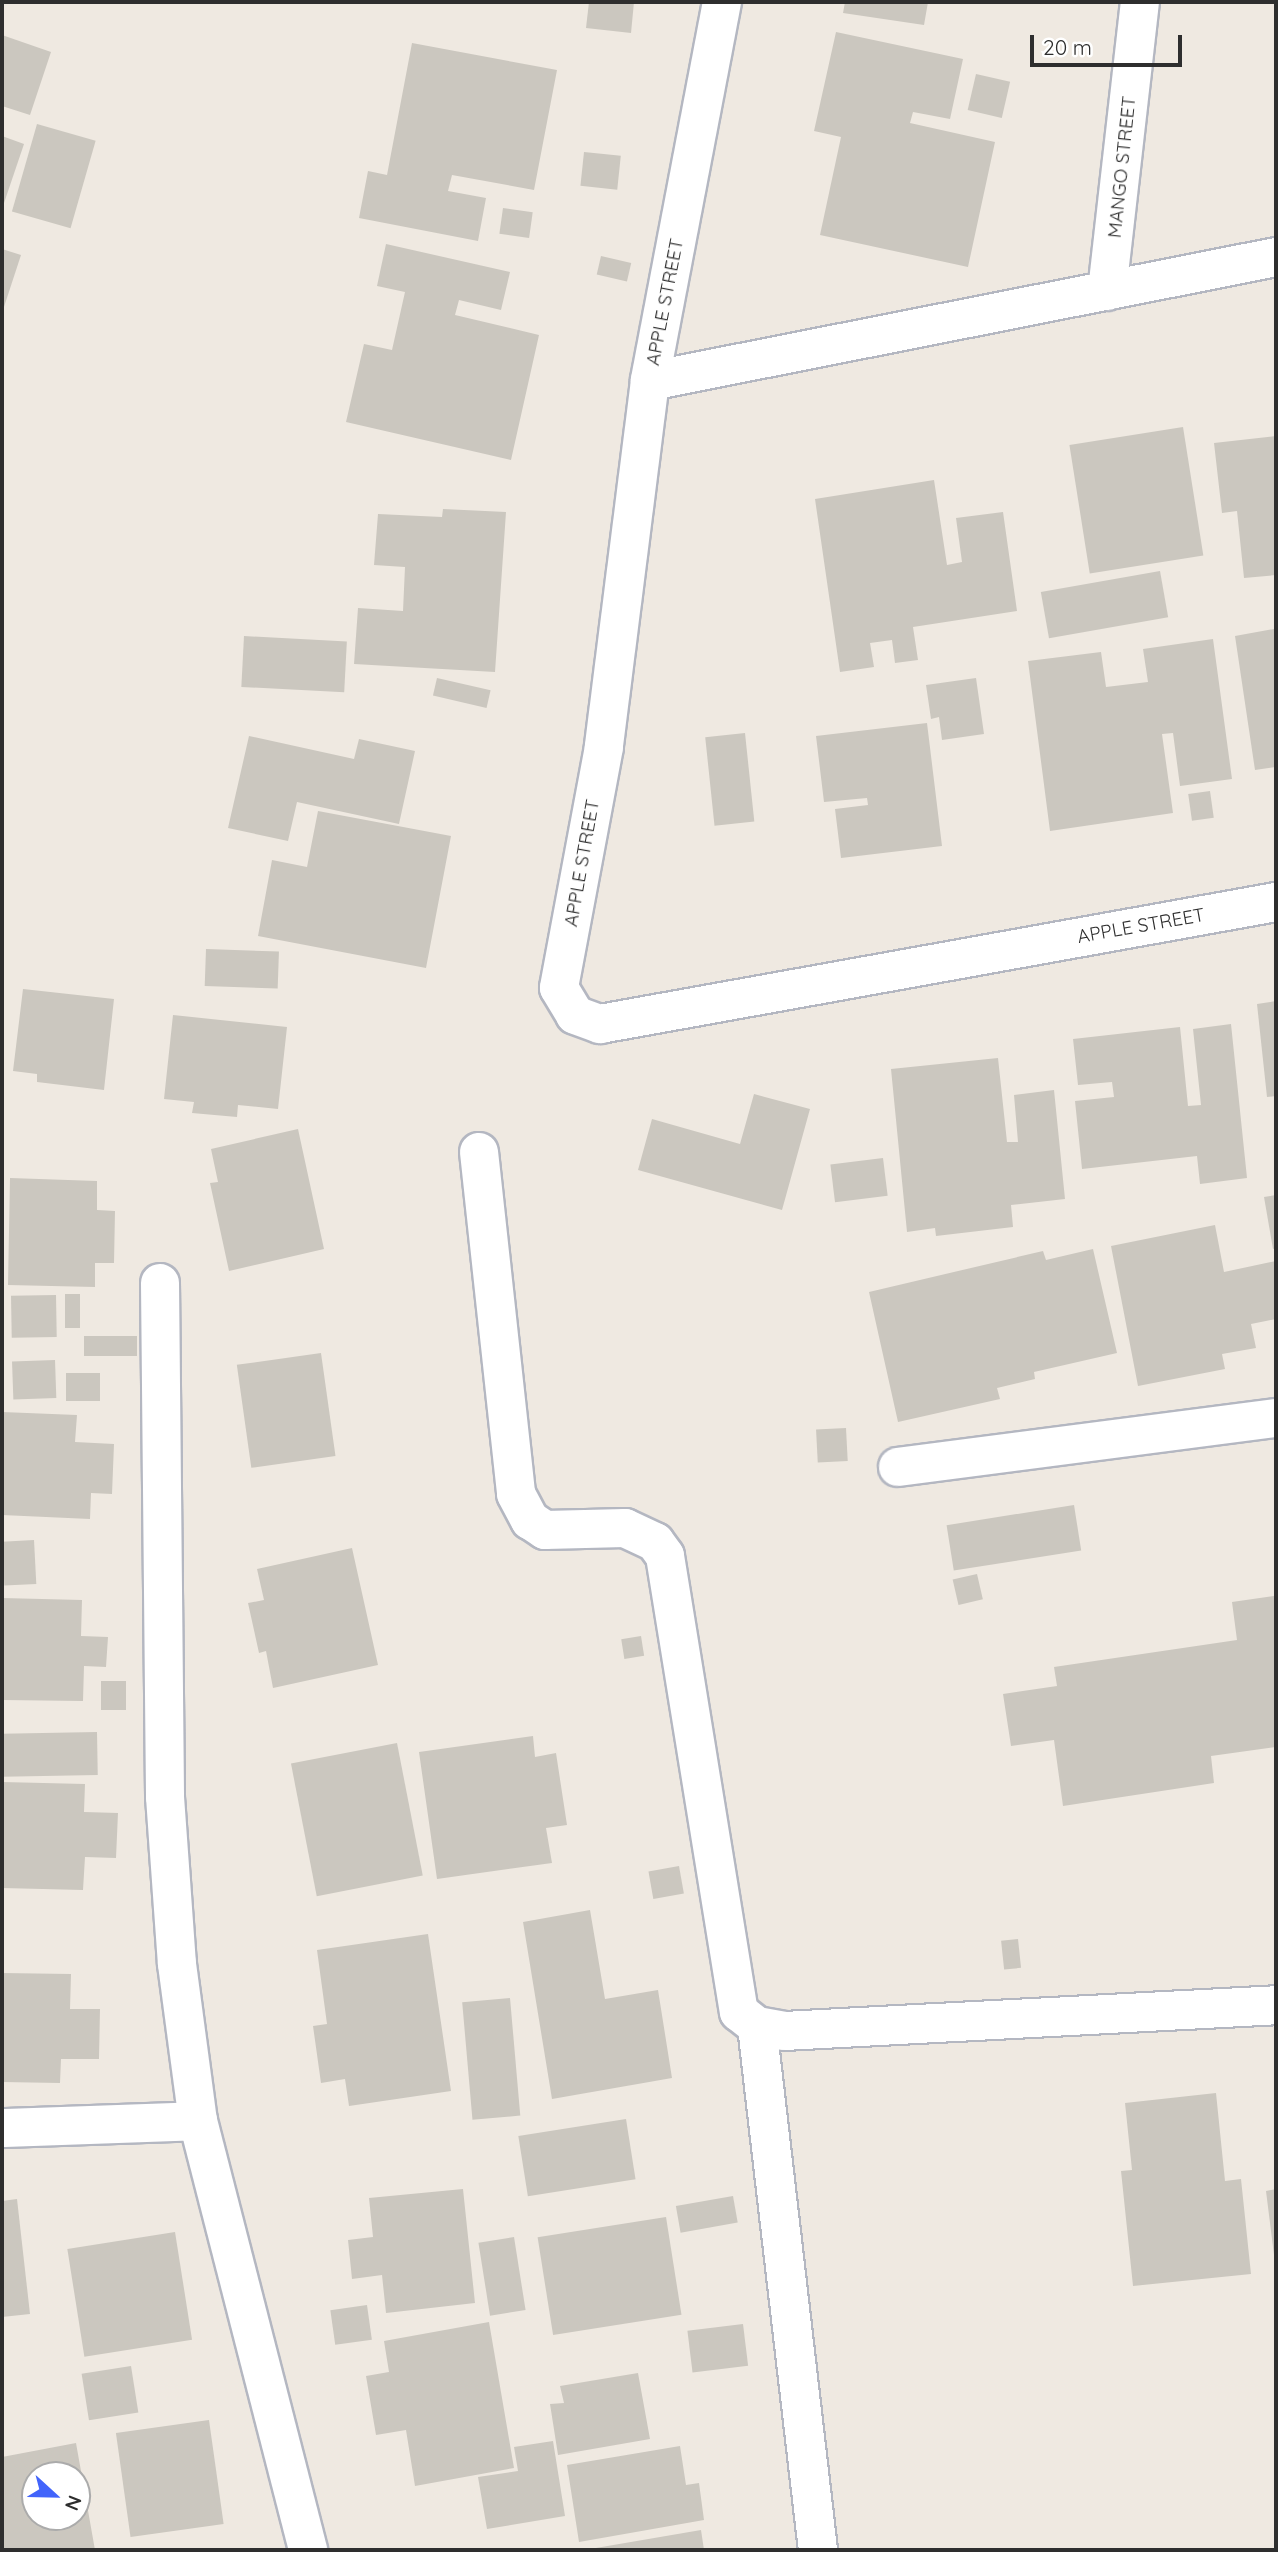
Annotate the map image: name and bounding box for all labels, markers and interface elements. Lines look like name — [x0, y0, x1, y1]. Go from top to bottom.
scale bar — [1033, 21, 1185, 65]
text: 20 m — [1043, 34, 1092, 60]
street label: MANGO STREET — [1103, 95, 1141, 239]
street label: APPLE STREET — [642, 237, 688, 367]
street label: APPLE STREET — [560, 798, 604, 928]
street label: APPLE STREET — [1076, 904, 1206, 948]
north arrow — [21, 2461, 91, 2531]
text: N — [60, 2492, 87, 2514]

